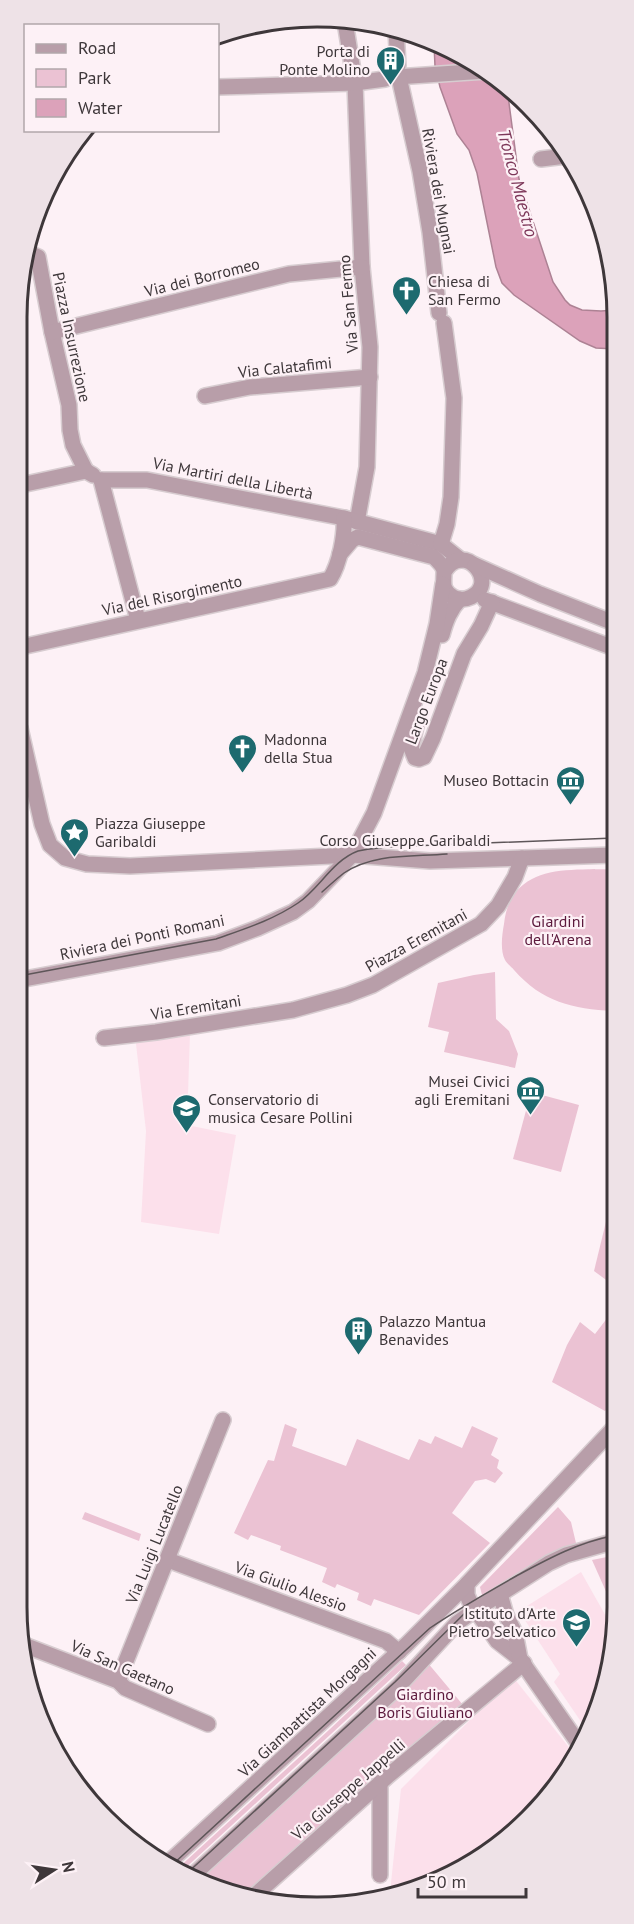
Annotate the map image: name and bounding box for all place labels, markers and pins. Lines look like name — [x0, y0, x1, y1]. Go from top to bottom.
place label: Porta di Ponte Molino — [279, 41, 370, 79]
building icon: Porta di Ponte Molino — [375, 44, 407, 86]
place label: Chiesa di San Fermo — [428, 271, 501, 309]
church icon: Chiesa di San Fermo — [391, 274, 423, 316]
place label: Madonna della Stua — [264, 729, 333, 767]
church icon: Madonna della Stua — [227, 732, 259, 774]
museum icon: Museo Bottacin — [554, 764, 586, 806]
place label: Museo Bottacin — [443, 770, 549, 790]
place label: Piazza Giuseppe Garibaldi — [95, 813, 206, 851]
place icon: Piazza Giuseppe Garibaldi — [58, 816, 90, 858]
place label: Musei Civici agli Eremitani — [414, 1071, 510, 1109]
museum icon: Musei Civici agli Eremitani — [515, 1074, 547, 1116]
place label: Conservatorio di musica Cesare Pollini — [208, 1089, 353, 1127]
school or university icon: Conservatorio di musica Cesare Pollini — [171, 1092, 203, 1134]
place label: Palazzo Mantua Benavides — [379, 1311, 486, 1349]
building icon: Palazzo Mantua Benavides — [342, 1314, 374, 1356]
place label: Istituto d'Arte Pietro Selvatico — [449, 1603, 556, 1641]
school or university icon: Istituto d'Arte Pietro Selvatico — [561, 1606, 593, 1648]

